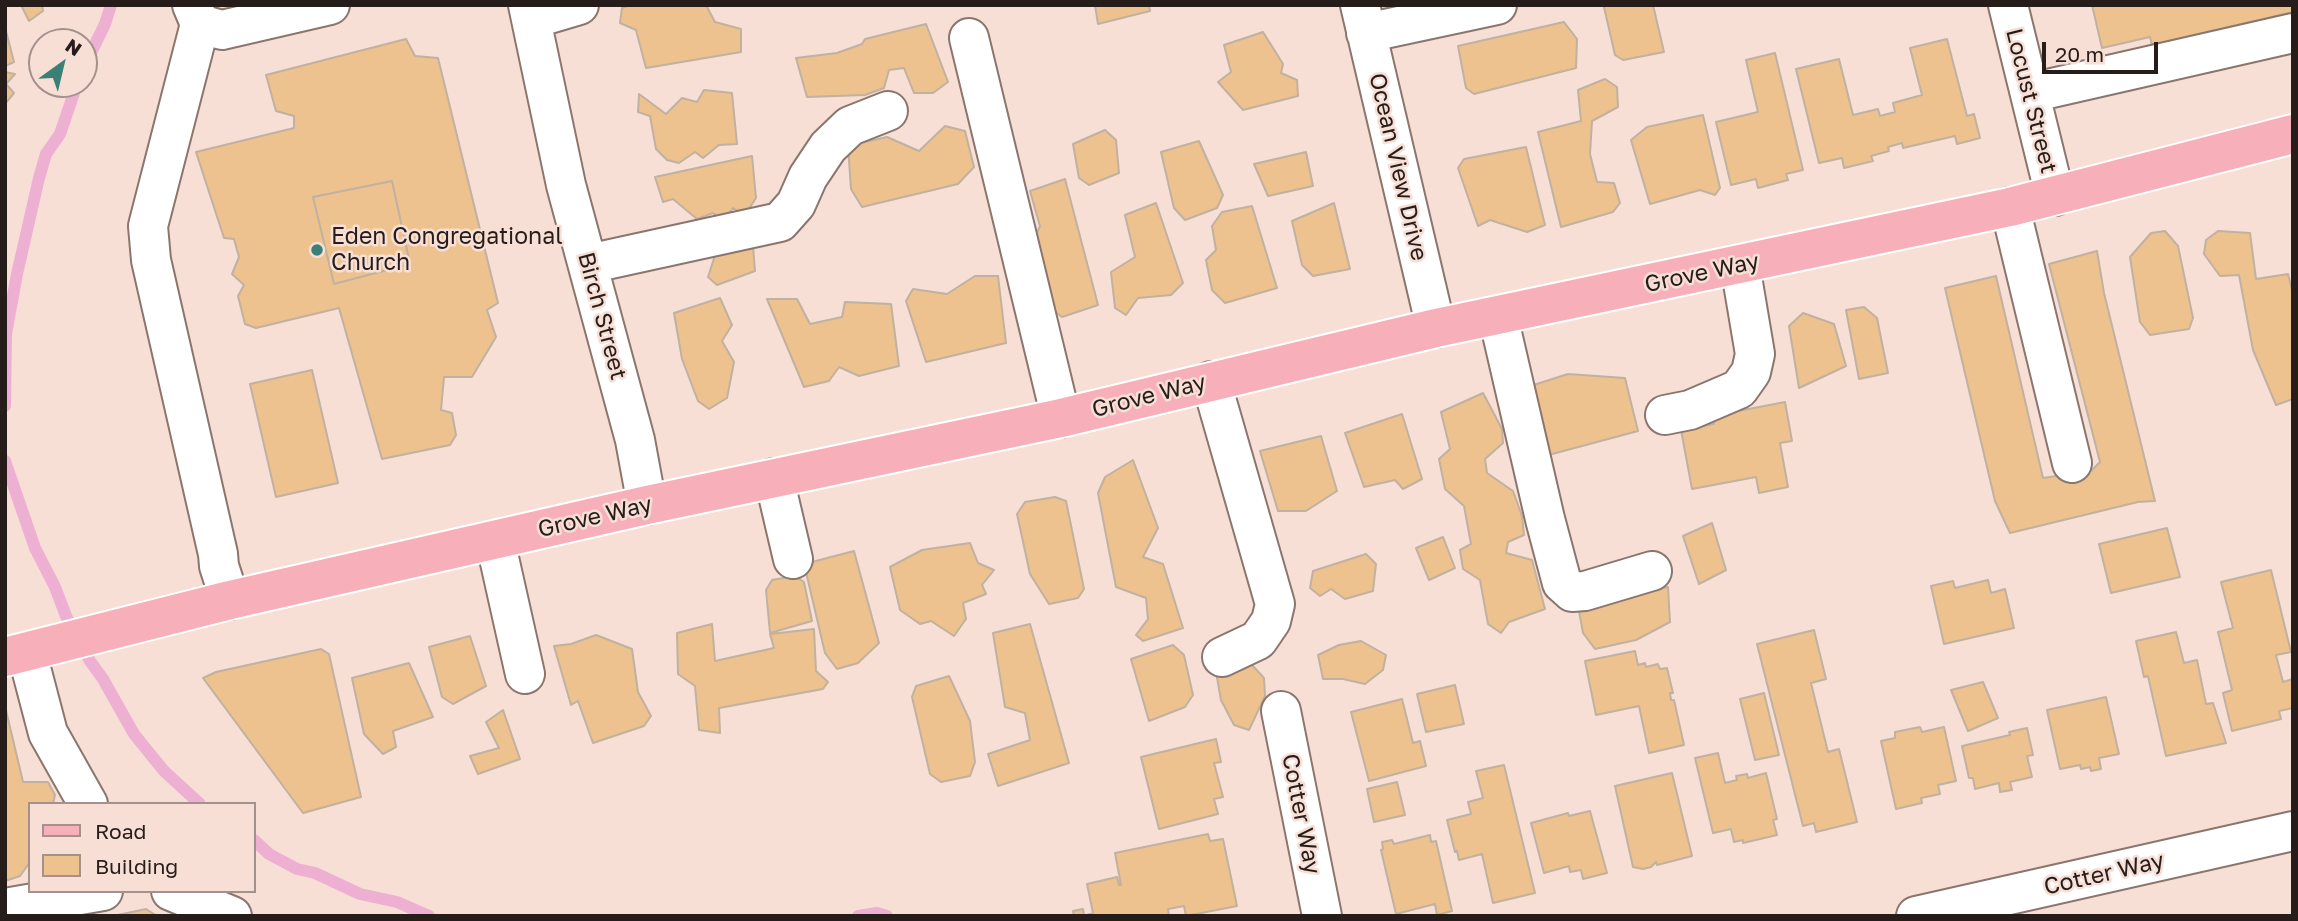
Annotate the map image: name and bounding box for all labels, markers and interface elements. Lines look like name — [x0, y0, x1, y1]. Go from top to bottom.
street label: Locust Street — [2000, 26, 2062, 176]
north arrow — [28, 28, 98, 98]
scale bar — [2046, 28, 2162, 72]
text: N — [61, 33, 86, 60]
text: 20 m — [2055, 41, 2104, 67]
street label: Ocean View Drive — [1363, 70, 1433, 264]
place label: Eden Congregational Church — [331, 223, 563, 277]
marker: Eden Congregational Church — [309, 242, 325, 258]
street label: Grove Way — [1642, 247, 1762, 299]
street label: Birch Street — [572, 249, 632, 383]
street label: Grove Way — [1089, 369, 1209, 423]
street label: Grove Way — [535, 490, 655, 544]
street label: Cotter Way — [1276, 751, 1326, 877]
legend — [28, 802, 256, 893]
text: Road — [95, 818, 146, 844]
street label: Cotter Way — [2041, 847, 2167, 901]
text: Building — [95, 853, 178, 879]

